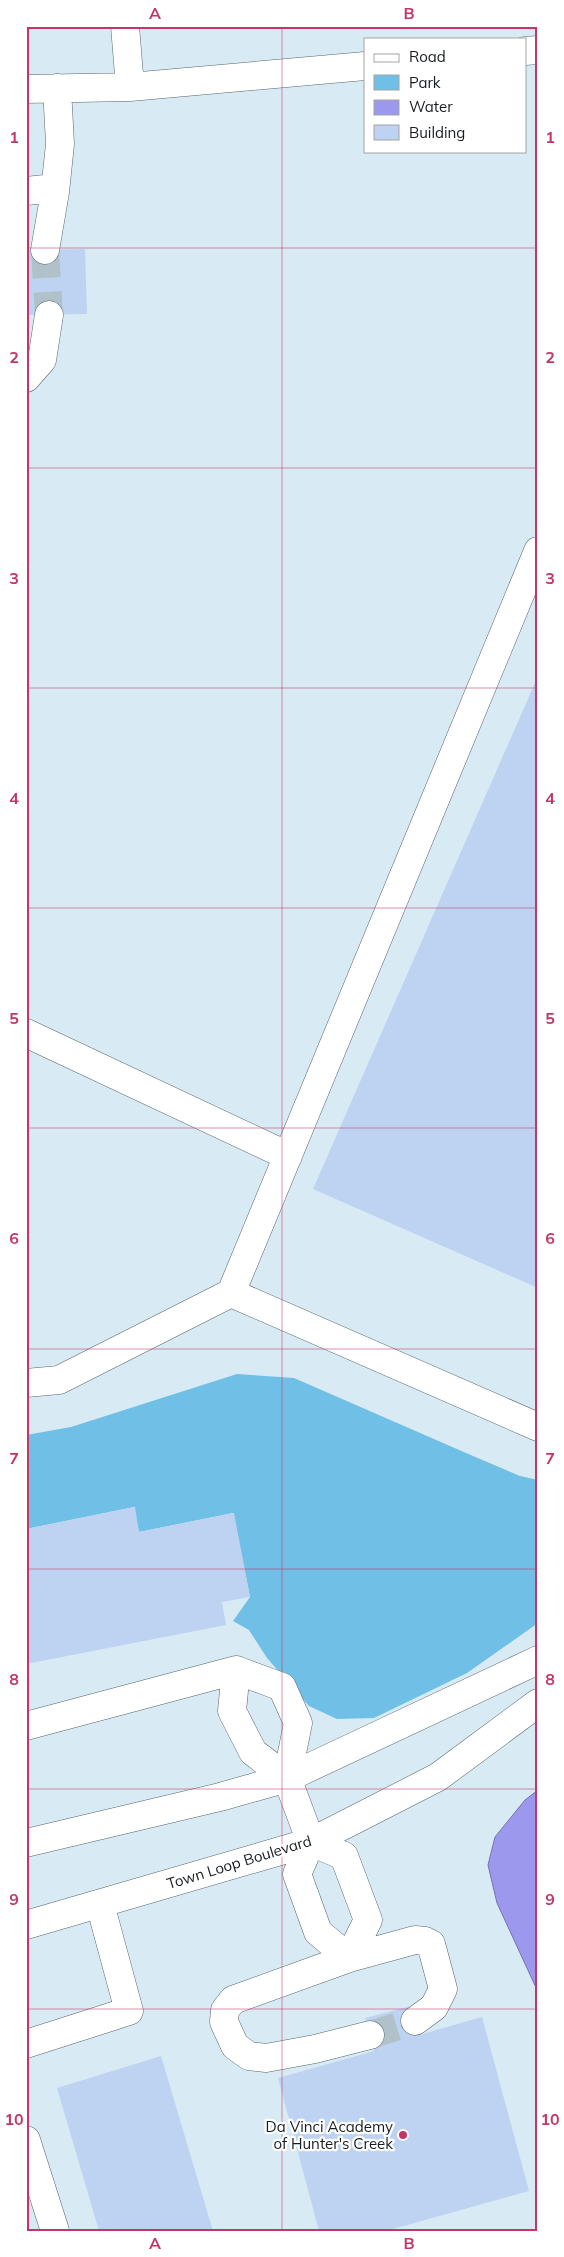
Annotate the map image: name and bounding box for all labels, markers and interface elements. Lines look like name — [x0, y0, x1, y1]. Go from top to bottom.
text: A — [149, 3, 161, 23]
text: B — [403, 3, 415, 23]
legend — [364, 38, 526, 152]
text: Road — [409, 47, 446, 66]
text: Park — [409, 73, 441, 92]
text: Water — [409, 97, 453, 116]
text: Building — [409, 123, 465, 142]
text: 1 — [9, 127, 19, 147]
text: 1 — [545, 127, 555, 147]
text: 2 — [9, 347, 19, 367]
text: 2 — [545, 347, 555, 367]
text: 3 — [9, 568, 19, 588]
text: 3 — [545, 568, 555, 588]
text: 4 — [9, 788, 19, 808]
text: 4 — [545, 788, 555, 808]
text: 5 — [9, 1008, 19, 1028]
text: 5 — [545, 1008, 555, 1028]
text: 6 — [9, 1228, 19, 1248]
text: 6 — [545, 1228, 555, 1248]
text: 7 — [9, 1448, 19, 1468]
text: 7 — [545, 1448, 555, 1468]
text: 8 — [9, 1669, 19, 1689]
text: 8 — [545, 1669, 555, 1689]
street label: Town Loop Boulevard — [164, 1831, 314, 1893]
text: 9 — [9, 1889, 19, 1909]
text: 9 — [545, 1889, 555, 1909]
text: 10 — [4, 2109, 24, 2129]
text: 10 — [540, 2109, 560, 2129]
place label: Da Vinci Academy of Hunter's Creek — [266, 2117, 393, 2153]
marker: Da Vinci Academy of Hunter's Creek — [397, 2129, 409, 2141]
text: A — [149, 2233, 161, 2253]
text: B — [403, 2233, 415, 2253]

